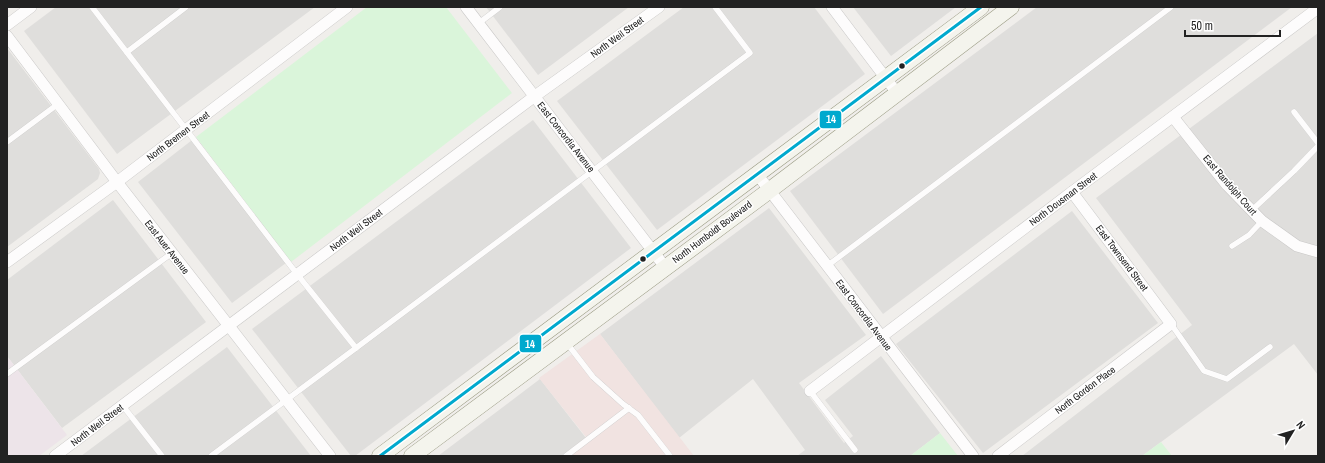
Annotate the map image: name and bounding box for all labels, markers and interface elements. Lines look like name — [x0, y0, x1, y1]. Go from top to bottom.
scale bar — [1185, 12, 1280, 38]
street label: North Weil Street — [588, 13, 647, 61]
text: 50 m — [1191, 18, 1213, 34]
unlabelled marker — [897, 61, 907, 71]
street label: East Concordia Avenue — [534, 99, 598, 175]
street label: North Bremen Street — [144, 108, 213, 164]
line badge: 14 — [819, 110, 842, 129]
text: 14 — [826, 112, 836, 126]
street label: East Randolph Court — [1200, 152, 1260, 219]
street label: North Dousman Street — [1027, 169, 1100, 229]
street label: North Humboldt Boulevard — [670, 198, 754, 266]
street label: North Weil Street — [327, 205, 386, 254]
street label: East Auer Avenue — [142, 217, 192, 277]
street label: East Townsend Street — [1093, 222, 1152, 294]
unlabelled marker — [638, 254, 648, 264]
street label: East Concordia Avenue — [833, 277, 895, 354]
line badge: 14 — [519, 334, 542, 353]
text: 14 — [525, 337, 535, 351]
street label: North Gordon Place — [1052, 363, 1118, 417]
street label: North Weil Street — [68, 400, 127, 449]
north arrow — [1273, 411, 1313, 451]
text: N — [1293, 418, 1308, 432]

